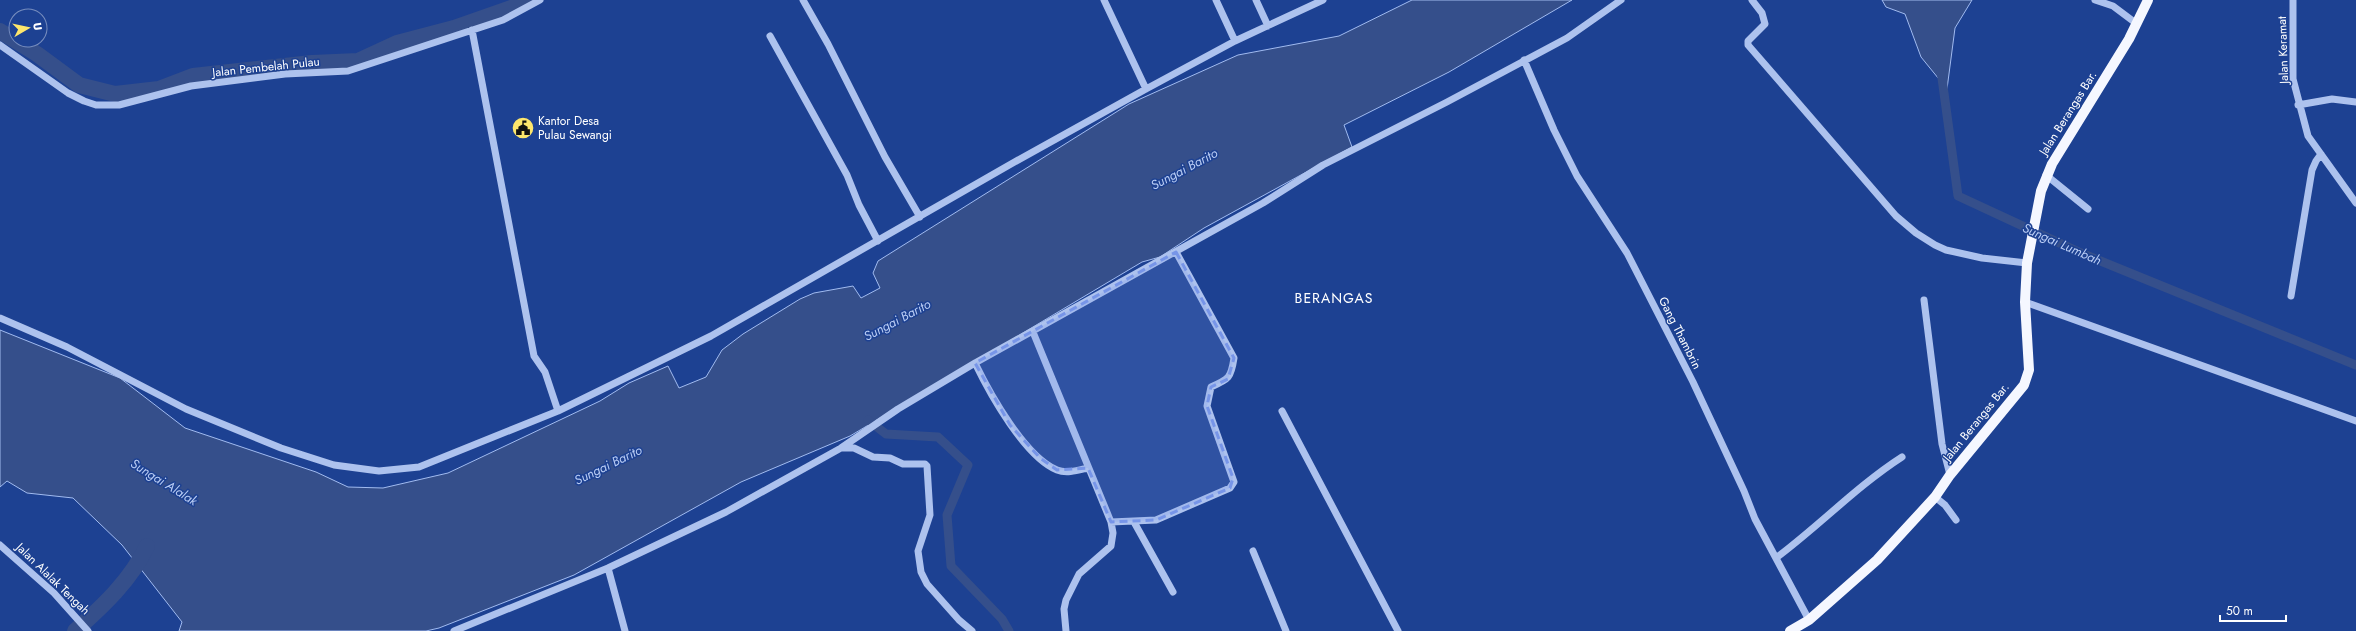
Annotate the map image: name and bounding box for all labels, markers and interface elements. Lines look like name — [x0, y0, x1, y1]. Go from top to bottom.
north arrow — [8, 8, 48, 48]
street label: Jalan Keramat — [2273, 16, 2293, 86]
text: U — [29, 21, 46, 31]
street label: Jalan Pembelah Pulau — [209, 52, 321, 82]
street label: Jalan Berangas Bar. — [2034, 67, 2101, 160]
place label: Kantor Desa Pulau Sewangi — [538, 112, 612, 144]
public building icon: Kantor Desa Pulau Sewangi — [510, 115, 536, 141]
water label: Sungai Barito — [1147, 143, 1221, 195]
water label: Sungai Lumbah — [2019, 218, 2105, 270]
district label: BERANGAS — [1295, 288, 1373, 308]
water label: Sungai Barito — [860, 294, 934, 346]
street label: Gang Thambrin — [1654, 294, 1706, 372]
street label: Jalan Berangas Bar. — [1937, 379, 2013, 467]
water label: Sungai Barito — [571, 440, 645, 490]
water label: Sungai Alalak — [127, 454, 202, 510]
street label: Jalan Alalak Tengah — [11, 538, 94, 619]
scale bar — [2220, 597, 2286, 623]
text: 50 m — [2226, 602, 2253, 620]

